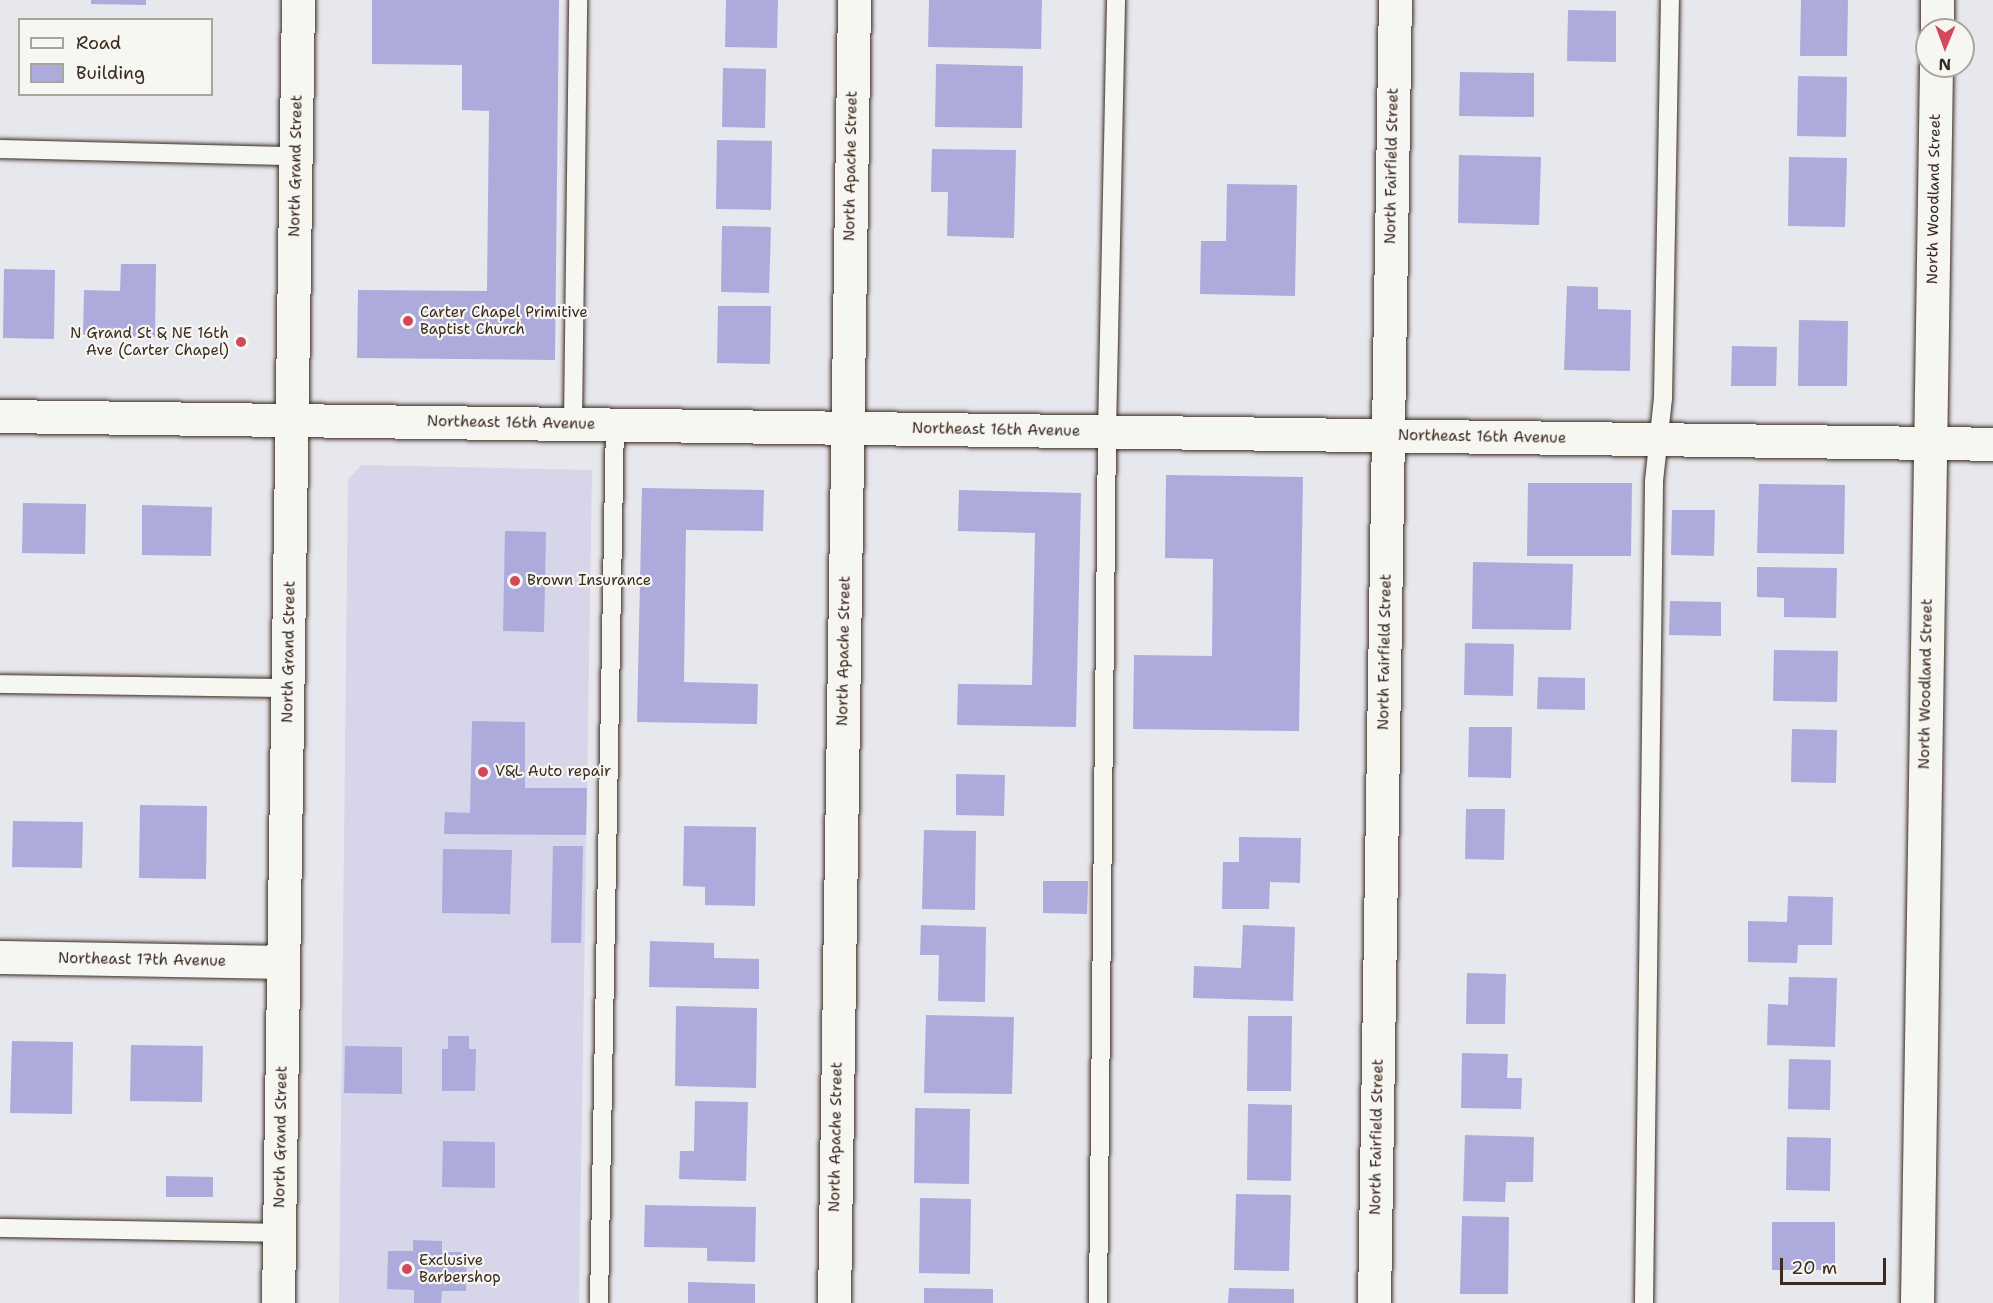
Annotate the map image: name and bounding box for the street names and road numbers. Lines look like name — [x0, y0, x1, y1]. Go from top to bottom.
street label: North Fairfield Street — [1382, 88, 1402, 244]
street label: North Apache Street — [841, 91, 861, 241]
street label: North Grand Street — [286, 95, 306, 237]
street label: North Woodland Street — [1924, 114, 1944, 284]
street label: Northeast 16th Avenue — [427, 413, 595, 433]
street label: Northeast 16th Avenue — [912, 420, 1080, 440]
street label: Northeast 16th Avenue — [1398, 427, 1566, 447]
street label: North Fairfield Street — [1375, 574, 1395, 730]
street label: North Apache Street — [834, 576, 854, 726]
street label: North Grand Street — [279, 581, 299, 723]
street label: North Woodland Street — [1916, 599, 1936, 769]
street label: Northeast 17th Avenue — [58, 950, 226, 970]
street label: North Fairfield Street — [1367, 1059, 1387, 1215]
street label: North Apache Street — [826, 1062, 846, 1212]
street label: North Grand Street — [271, 1066, 291, 1208]

